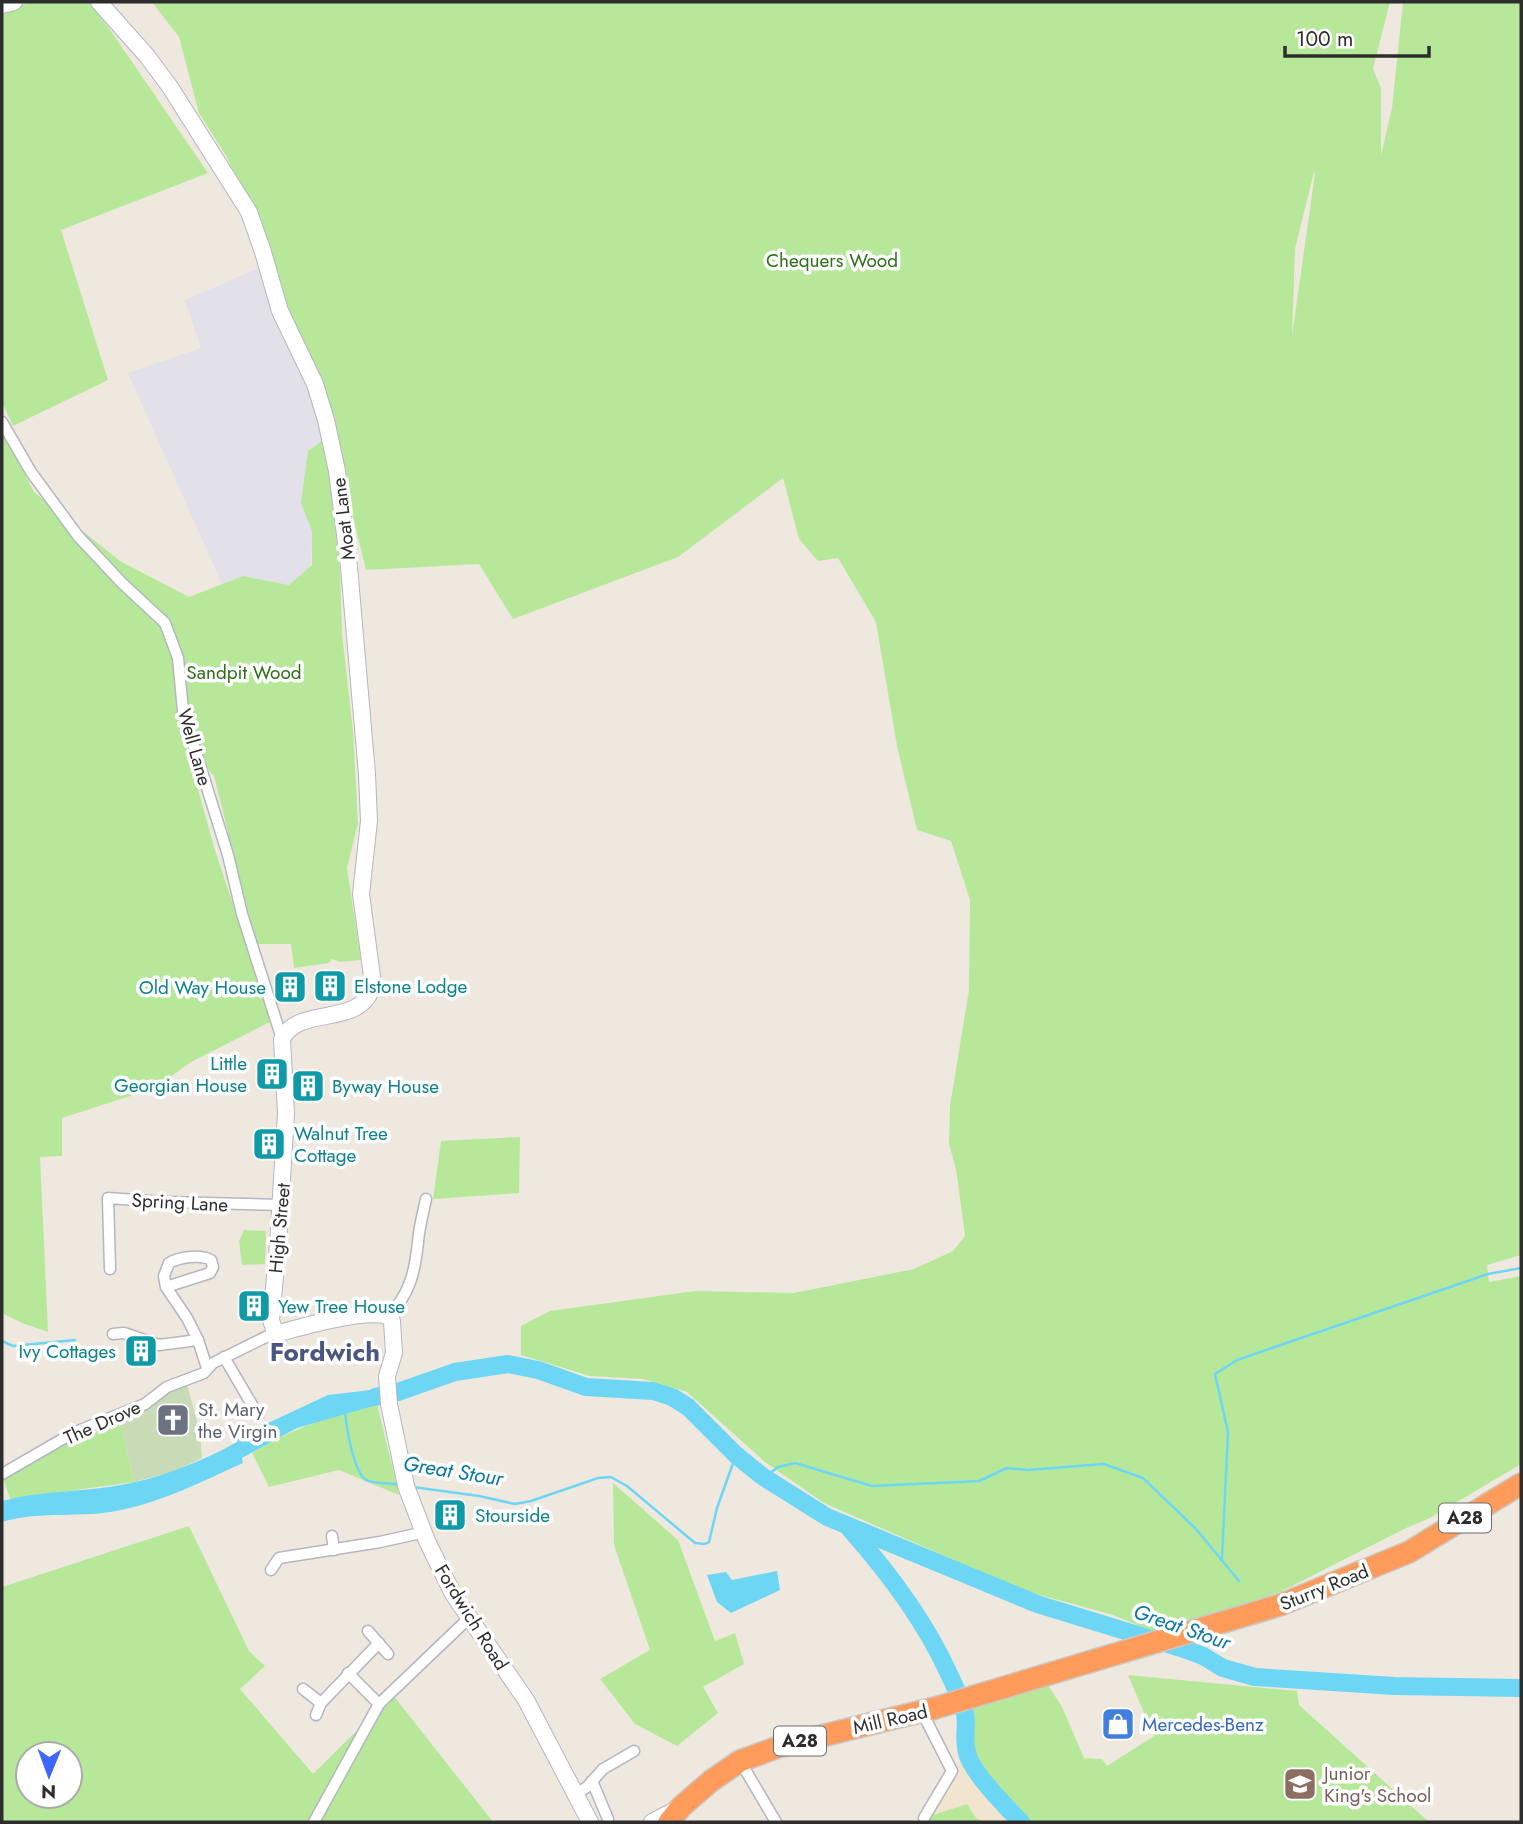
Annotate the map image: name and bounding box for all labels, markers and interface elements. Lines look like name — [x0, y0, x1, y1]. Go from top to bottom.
scale bar — [1285, 14, 1428, 58]
text: 100 m — [1296, 24, 1353, 54]
park label: Chequers Wood — [766, 247, 898, 274]
street label: Moat Lane — [325, 476, 362, 562]
park label: Sandpit Wood — [186, 659, 302, 686]
street label: Well Lane — [171, 705, 218, 789]
building icon: Elstone Lodge — [311, 967, 349, 1005]
building icon: Old Way House — [271, 968, 309, 1006]
place label: Elstone Lodge — [354, 973, 467, 1000]
place label: Old Way House — [139, 974, 266, 1001]
place label: Little Georgian House — [114, 1050, 247, 1099]
building icon: Little Georgian House — [253, 1055, 291, 1093]
building icon: Byway House — [289, 1067, 327, 1105]
place label: Byway House — [332, 1073, 439, 1100]
place label: Walnut Tree Cottage — [294, 1120, 388, 1169]
building icon: Walnut Tree Cottage — [250, 1125, 288, 1163]
street label: High Street — [262, 1181, 297, 1274]
street label: Spring Lane — [131, 1186, 229, 1219]
building icon: Yew Tree House — [235, 1287, 273, 1325]
place label: Yew Tree House — [278, 1293, 405, 1320]
building icon: Ivy Cottages — [122, 1332, 160, 1370]
district label: Fordwich — [270, 1333, 380, 1371]
place label: Ivy Cottages — [18, 1338, 116, 1365]
street label: The Drove — [60, 1393, 145, 1451]
place label: St. Mary the Virgin — [198, 1396, 277, 1445]
church icon: St. Mary the Virgin — [154, 1401, 192, 1439]
water label: Great Stour — [401, 1448, 506, 1494]
building icon: Stourside — [431, 1496, 469, 1534]
place label: Stourside — [475, 1502, 550, 1529]
road number: A28 — [1439, 1504, 1491, 1532]
street label: Sturry Road — [1276, 1557, 1373, 1618]
street label: Fordwich Road — [428, 1559, 515, 1675]
water label: Great Stour — [1130, 1596, 1235, 1658]
street label: Mill Road — [850, 1698, 930, 1741]
shop icon: Mercedes-Benz — [1099, 1705, 1137, 1743]
place label: Mercedes-Benz — [1142, 1711, 1264, 1738]
road number: A28 — [774, 1726, 826, 1756]
north arrow — [14, 1740, 84, 1810]
place label: Junior King's School — [1321, 1760, 1431, 1809]
school or university icon: Junior King's School — [1281, 1765, 1319, 1803]
text: N — [41, 1778, 56, 1805]

